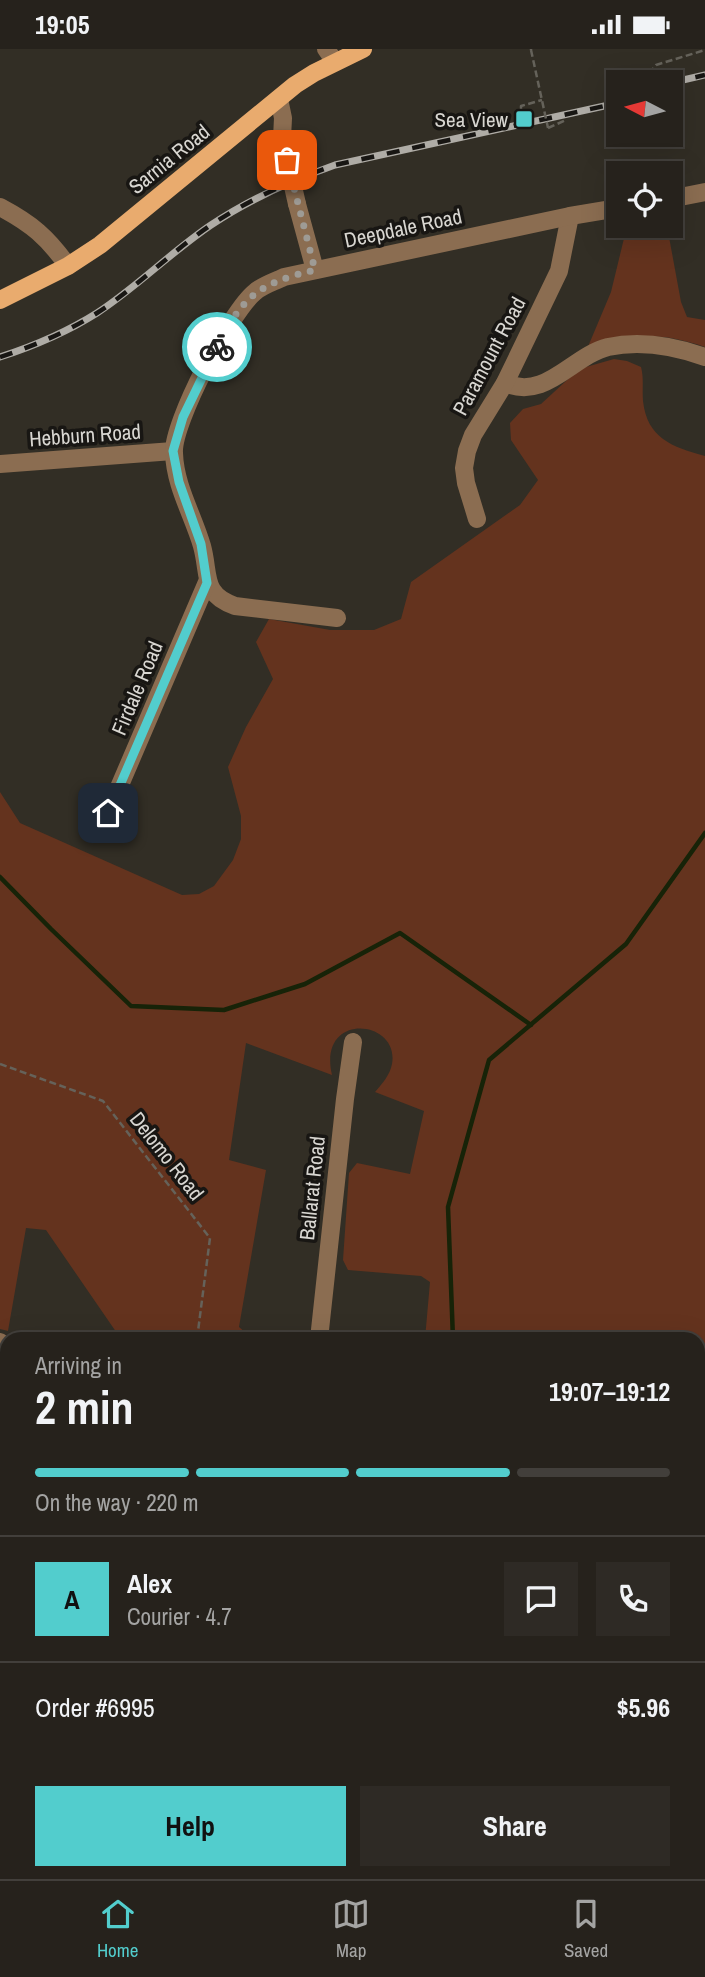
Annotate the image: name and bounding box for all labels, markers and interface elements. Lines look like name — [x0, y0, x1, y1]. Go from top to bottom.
text: 19:05 — [35, 7, 90, 42]
north arrow — [606, 70, 682, 147]
map controls — [606, 70, 683, 238]
place label: Sea View — [435, 105, 509, 134]
marker: Sea View — [514, 109, 534, 129]
street label: Sarnia Road — [122, 117, 216, 201]
pin — [257, 130, 317, 190]
icon: bag — [268, 141, 306, 179]
button: locate — [606, 161, 683, 238]
street label: Deepdale Road — [341, 201, 465, 255]
street label: Paramount Road — [446, 292, 532, 420]
courier — [182, 312, 252, 382]
icon: bike — [198, 328, 236, 366]
street label: Hebburn Road — [28, 417, 142, 453]
street label: Firdale Road — [104, 637, 170, 739]
pin — [78, 783, 138, 843]
icon: home — [89, 794, 127, 832]
street label: Delomo Road — [123, 1106, 211, 1206]
street label: Ballarat Road — [292, 1135, 332, 1241]
text: Arriving in — [35, 1350, 122, 1381]
text: 19:07–19:12 — [549, 1374, 670, 1409]
text: 2 min — [35, 1376, 134, 1438]
text: On the way · 220 m — [35, 1487, 199, 1518]
button: chat — [504, 1562, 578, 1636]
button: phone — [596, 1562, 670, 1636]
text: Alex — [127, 1566, 172, 1601]
text: A — [64, 1582, 80, 1617]
text: Courier · 4.7 — [127, 1601, 232, 1632]
text: Order #6995 — [35, 1690, 155, 1725]
text: $5.96 — [617, 1690, 670, 1725]
button: Help — [35, 1786, 346, 1866]
button: Share — [360, 1786, 670, 1866]
tab: Home — [97, 1895, 138, 1963]
tab: Map — [332, 1895, 370, 1963]
tab: Saved — [564, 1895, 608, 1963]

